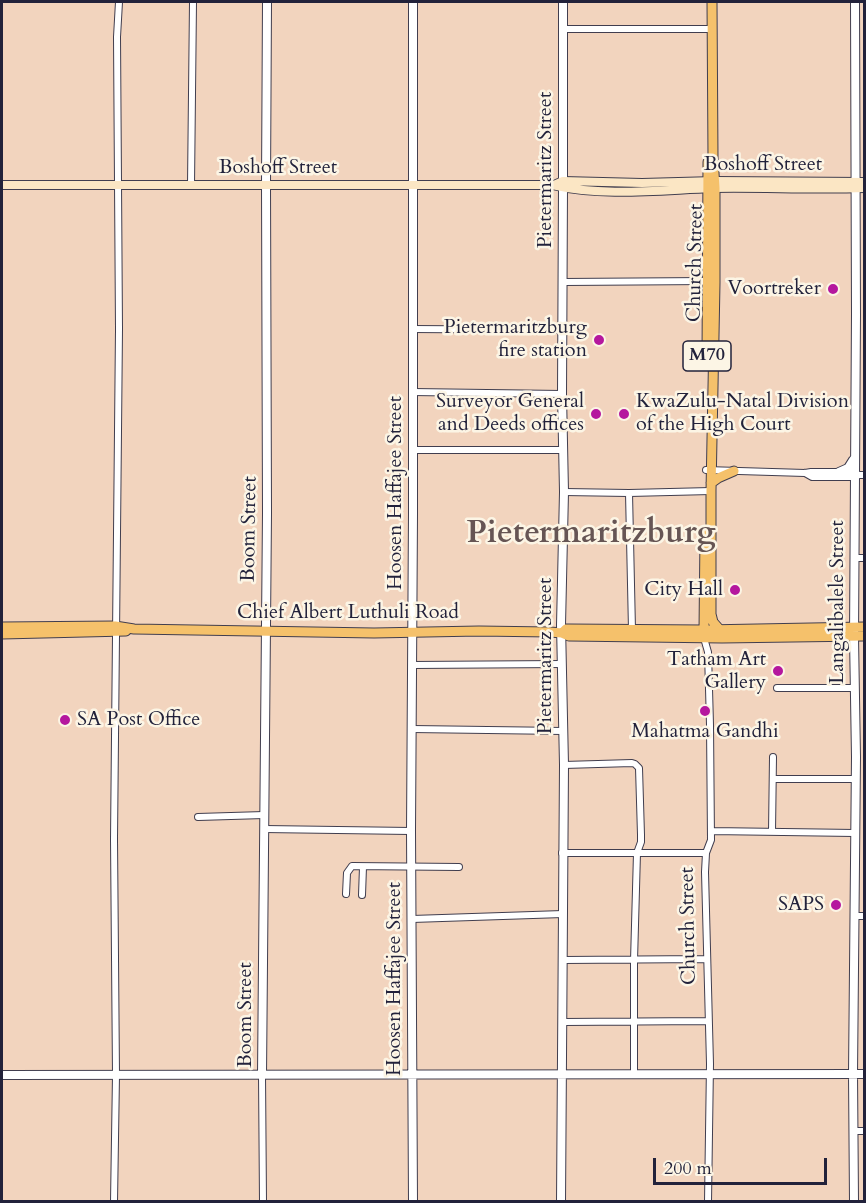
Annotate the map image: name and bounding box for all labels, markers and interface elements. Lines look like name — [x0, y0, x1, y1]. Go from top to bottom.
street label: Pietermaritz Street — [534, 92, 558, 248]
street label: Boshoff Street — [704, 153, 822, 177]
street label: Boshoff Street — [219, 156, 337, 180]
street label: Church Street — [683, 204, 709, 322]
place label: Voortreker — [728, 277, 821, 301]
marker: Voortreker — [826, 282, 840, 296]
place label: Pietermaritzburg fire station — [444, 316, 587, 363]
marker: Pietermaritzburg fire station — [592, 333, 606, 347]
road number: M70 — [683, 341, 731, 371]
place label: Surveyor General and Deeds offices — [436, 390, 584, 437]
place label: KwaZulu-Natal Division of the High Court — [636, 390, 849, 437]
street label: Hoosen Haffajee Street — [384, 396, 408, 590]
marker: Surveyor General and Deeds offices — [589, 407, 603, 421]
marker: KwaZulu-Natal Division of the High Court — [617, 407, 631, 421]
street label: Boom Street — [237, 476, 263, 582]
district label: Pietermaritzburg — [466, 516, 716, 554]
street label: Langalibalele Street — [826, 520, 850, 684]
street label: Pietermaritz Street — [534, 578, 558, 734]
place label: City Hall — [644, 578, 723, 602]
marker: City Hall — [728, 583, 742, 597]
street label: Chief Albert Luthuli Road — [237, 601, 459, 625]
place label: Tatham Art Gallery — [667, 648, 766, 695]
marker: Tatham Art Gallery — [771, 664, 785, 678]
marker: Mahatma Gandhi — [698, 704, 712, 718]
place label: SA Post Office — [77, 708, 200, 732]
marker: SA Post Office — [58, 713, 72, 727]
place label: Mahatma Gandhi — [631, 720, 779, 744]
street label: Church Street — [676, 867, 702, 985]
street label: Hoosen Haffajee Street — [383, 882, 407, 1076]
place label: SAPS — [778, 893, 824, 917]
marker: SAPS — [829, 898, 843, 912]
street label: Boom Street — [234, 962, 258, 1068]
scale bar — [656, 1146, 830, 1184]
text: 200 m — [664, 1156, 712, 1181]

